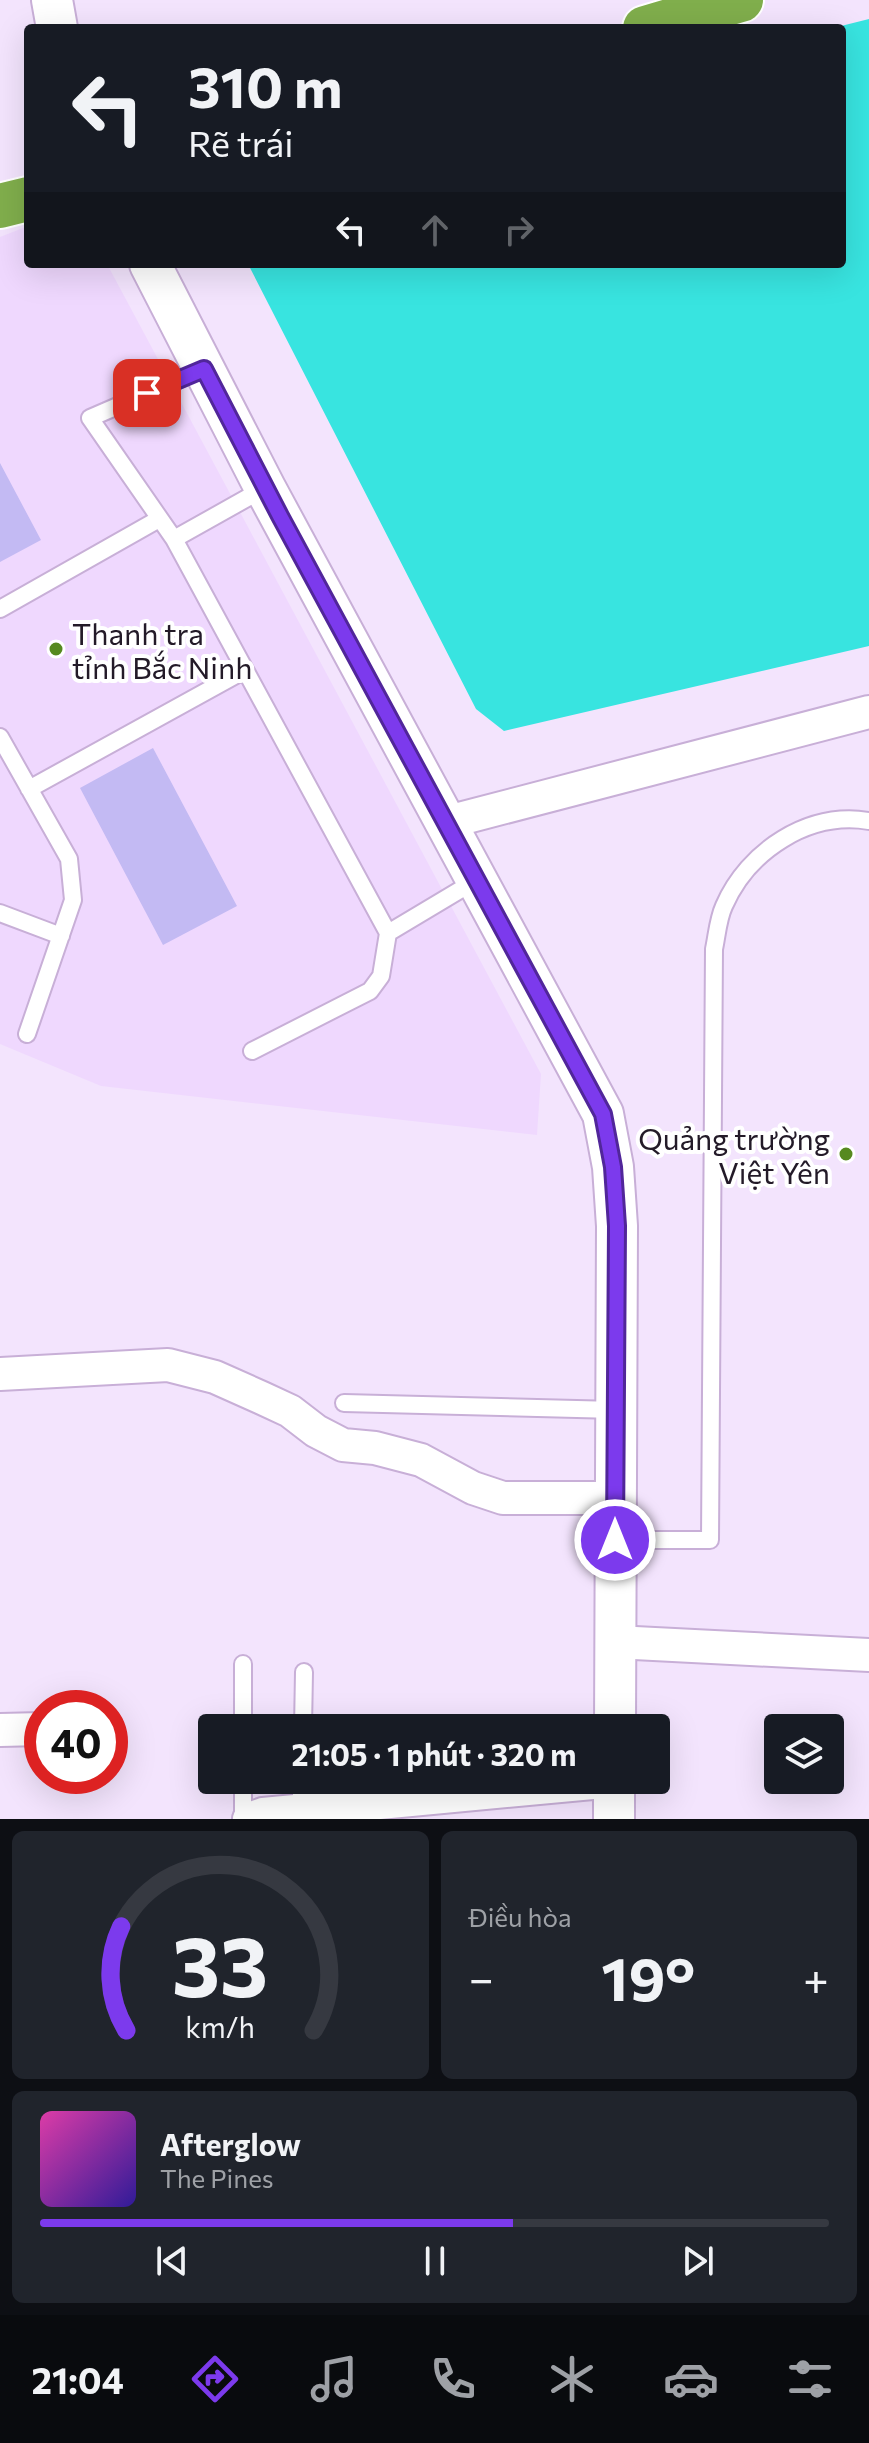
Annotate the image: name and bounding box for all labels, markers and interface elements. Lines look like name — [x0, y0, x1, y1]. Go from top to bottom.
text: 310 m — [188, 51, 343, 120]
icon: left — [56, 56, 160, 160]
text: Rẽ trái — [188, 120, 294, 164]
icon: left — [329, 208, 373, 252]
icon: ahead — [413, 208, 457, 252]
icon: right — [497, 208, 541, 252]
pin — [113, 359, 181, 427]
icon: arrive — [125, 371, 169, 415]
place label: Thanh tra tỉnh Bắc Ninh — [72, 614, 252, 685]
marker: Thanh tra tỉnh Bắc Ninh — [47, 640, 65, 658]
place label: Quảng trường Việt Yên — [638, 1119, 830, 1190]
marker: Quảng trường Việt Yên — [837, 1145, 855, 1163]
position arrow — [573, 1498, 657, 1582]
speed limit sign: 40 — [24, 1690, 128, 1794]
map controls — [764, 1714, 844, 1794]
button: layers — [764, 1714, 844, 1794]
text: 21:05 · 1 phút · 320 m — [291, 1735, 577, 1772]
text: Điều hòa — [469, 1901, 572, 1932]
text: 33 — [172, 1912, 268, 2014]
text: 19° — [601, 1940, 695, 2013]
text: − — [469, 1950, 494, 2004]
text: + — [803, 1950, 829, 2004]
text: km/h — [185, 2009, 255, 2044]
text: Afterglow — [160, 2125, 301, 2162]
text: The Pines — [160, 2162, 274, 2193]
icon: previous — [150, 2239, 194, 2283]
icon: pause — [413, 2239, 457, 2283]
icon: next — [676, 2239, 720, 2283]
icon: directions — [187, 2351, 243, 2407]
icon: music — [306, 2351, 362, 2407]
icon: phone — [425, 2351, 481, 2407]
icon: climate — [544, 2351, 600, 2407]
icon: car — [663, 2351, 719, 2407]
icon: filters — [782, 2351, 838, 2407]
text: 21:04 — [31, 2357, 124, 2401]

